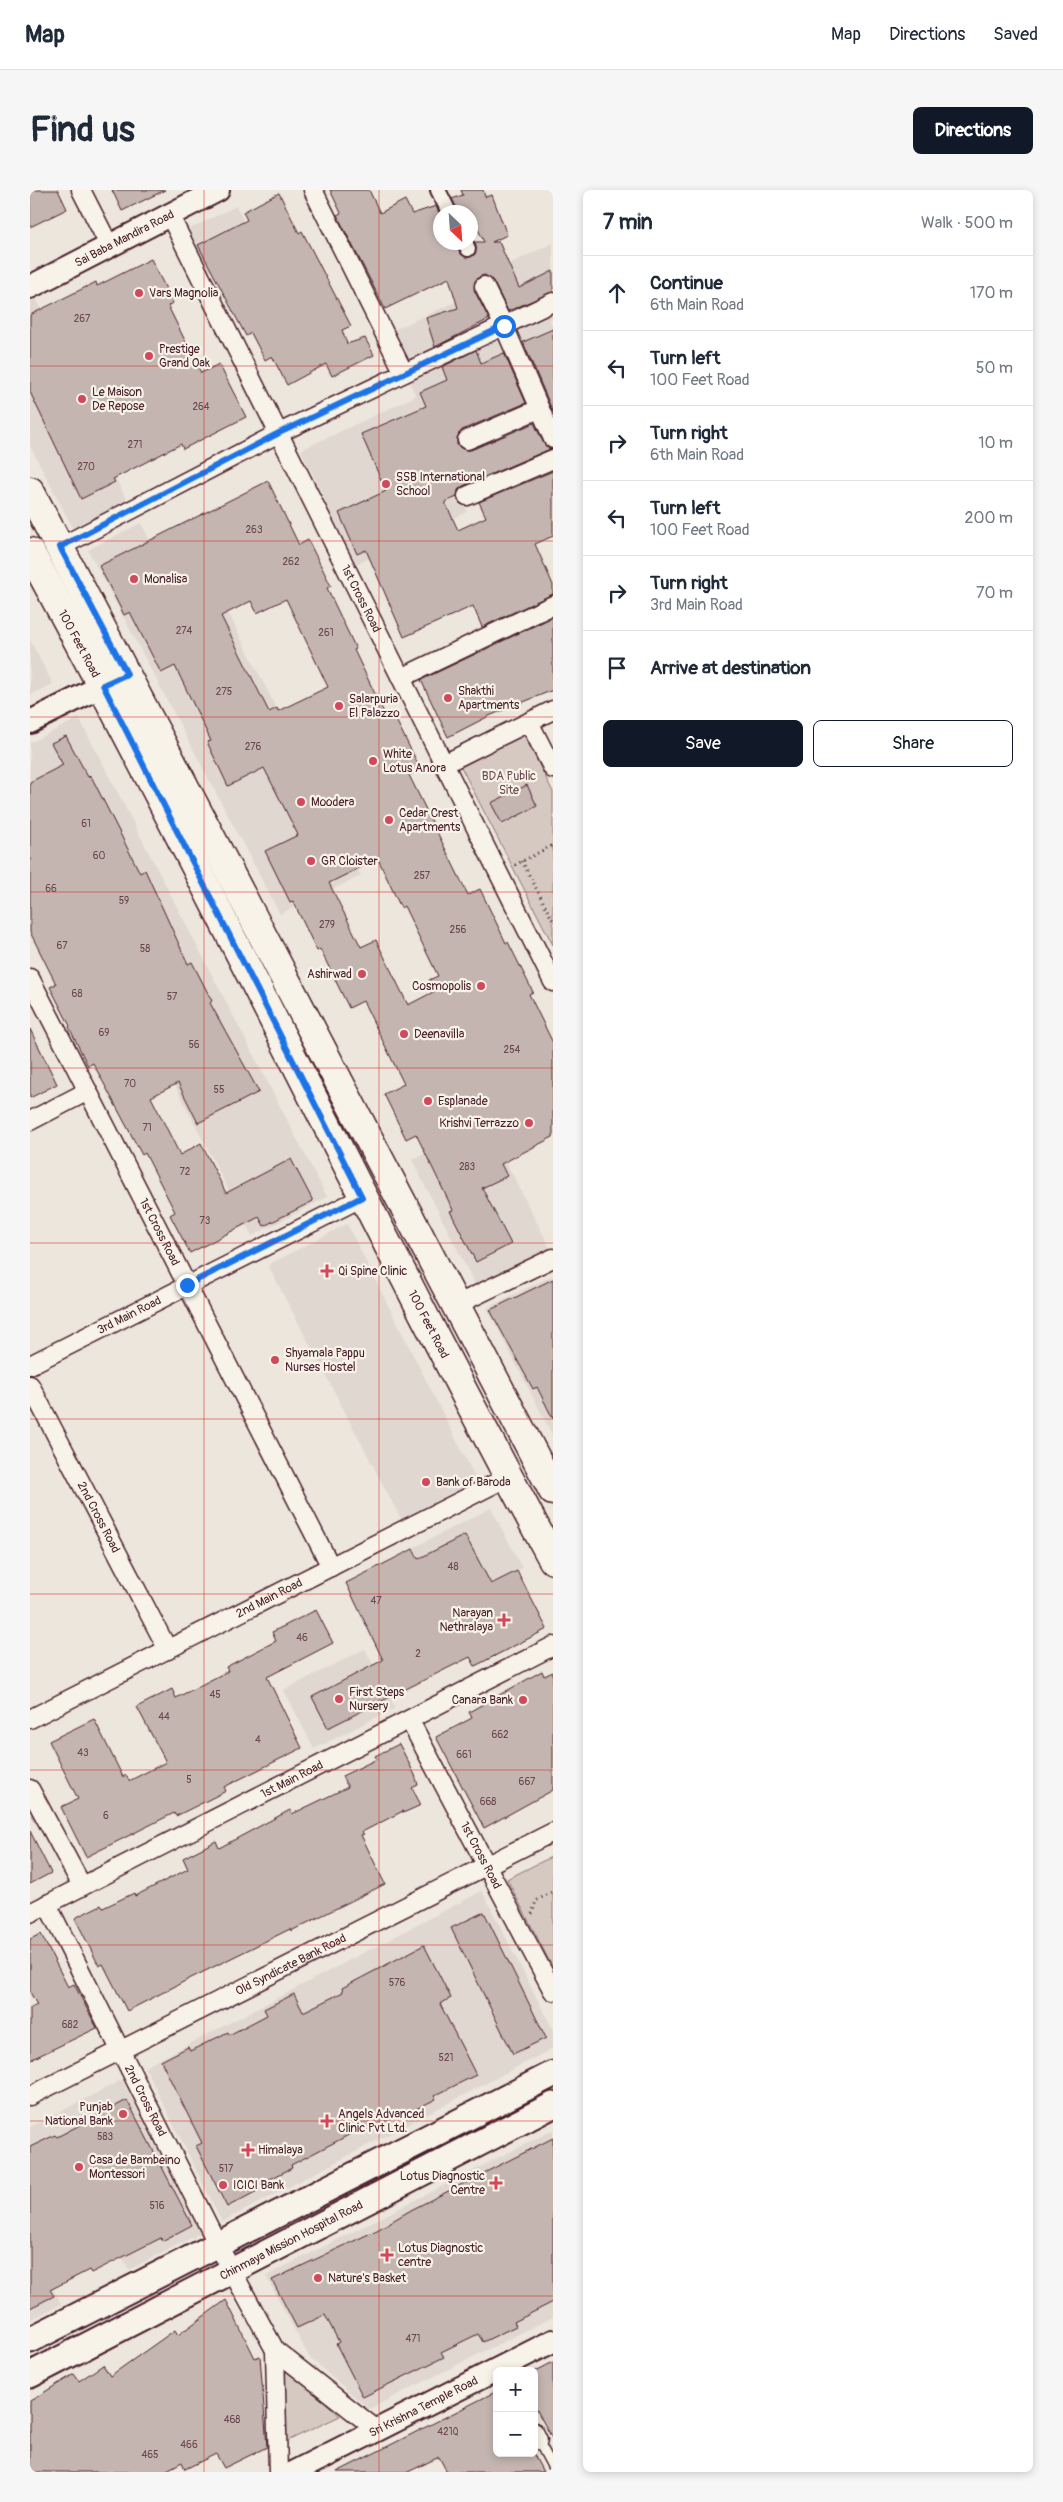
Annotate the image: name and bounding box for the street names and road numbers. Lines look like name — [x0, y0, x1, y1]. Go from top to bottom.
street label: Sai Baba Mandira Road — [72, 206, 177, 270]
street label: 1st Cross Road — [338, 562, 385, 635]
street label: 100 Feet Road — [55, 607, 103, 680]
street label: 1st Cross Road — [136, 1196, 183, 1268]
street label: 100 Feet Road — [405, 1287, 453, 1361]
street label: 3rd Main Road — [95, 1293, 164, 1337]
street label: 2nd Cross Road — [74, 1479, 124, 1555]
street label: 2nd Main Road — [233, 1575, 305, 1621]
street label: 1st Main Road — [258, 1757, 326, 1801]
street label: 1st Cross Road — [457, 1819, 505, 1891]
street label: Old Syndicate Bank Road — [233, 1930, 349, 1999]
street label: 2nd Cross Road — [121, 2062, 170, 2139]
street label: Chinmaya Mission Hospital Road — [217, 2197, 365, 2283]
street label: Sri Krishna Temple Road — [366, 2373, 480, 2440]

